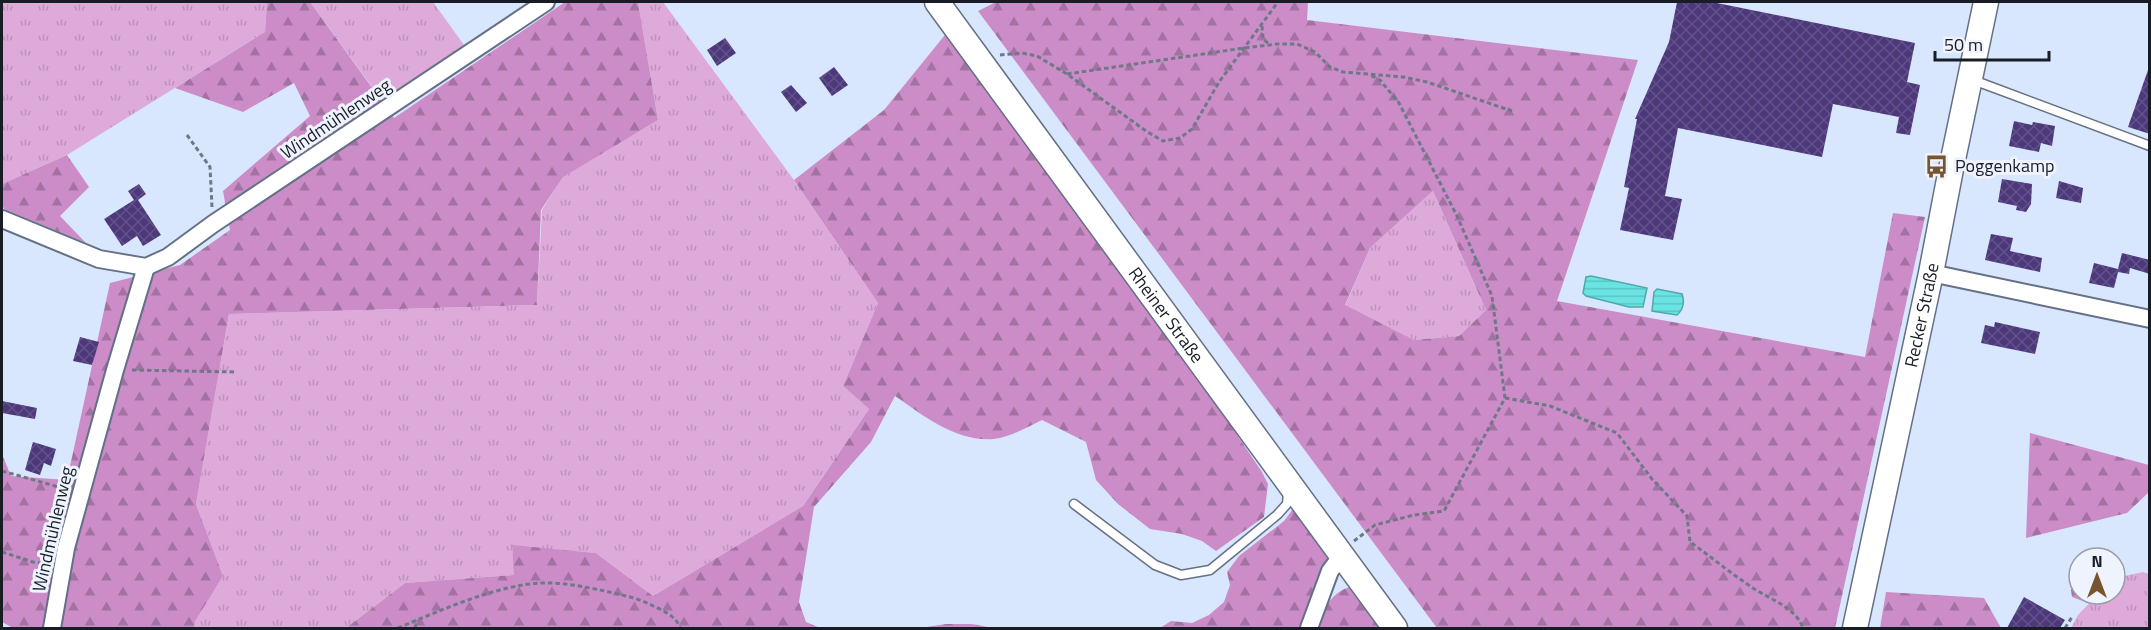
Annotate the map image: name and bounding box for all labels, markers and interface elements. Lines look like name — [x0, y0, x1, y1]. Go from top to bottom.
scale bar — [1935, 24, 2049, 62]
text: 50 m — [1944, 31, 1983, 58]
street label: Windmühlenweg — [275, 72, 396, 166]
place label: Poggenkamp — [1955, 152, 2055, 179]
bus stop icon: Poggenkamp — [1924, 153, 1950, 179]
street label: Recker Straße — [1897, 260, 1946, 370]
street label: Rheiner Straße — [1122, 261, 1211, 369]
street label: Windmühlenweg — [25, 463, 80, 594]
north arrow — [2067, 546, 2127, 606]
text: N — [2091, 549, 2103, 573]

